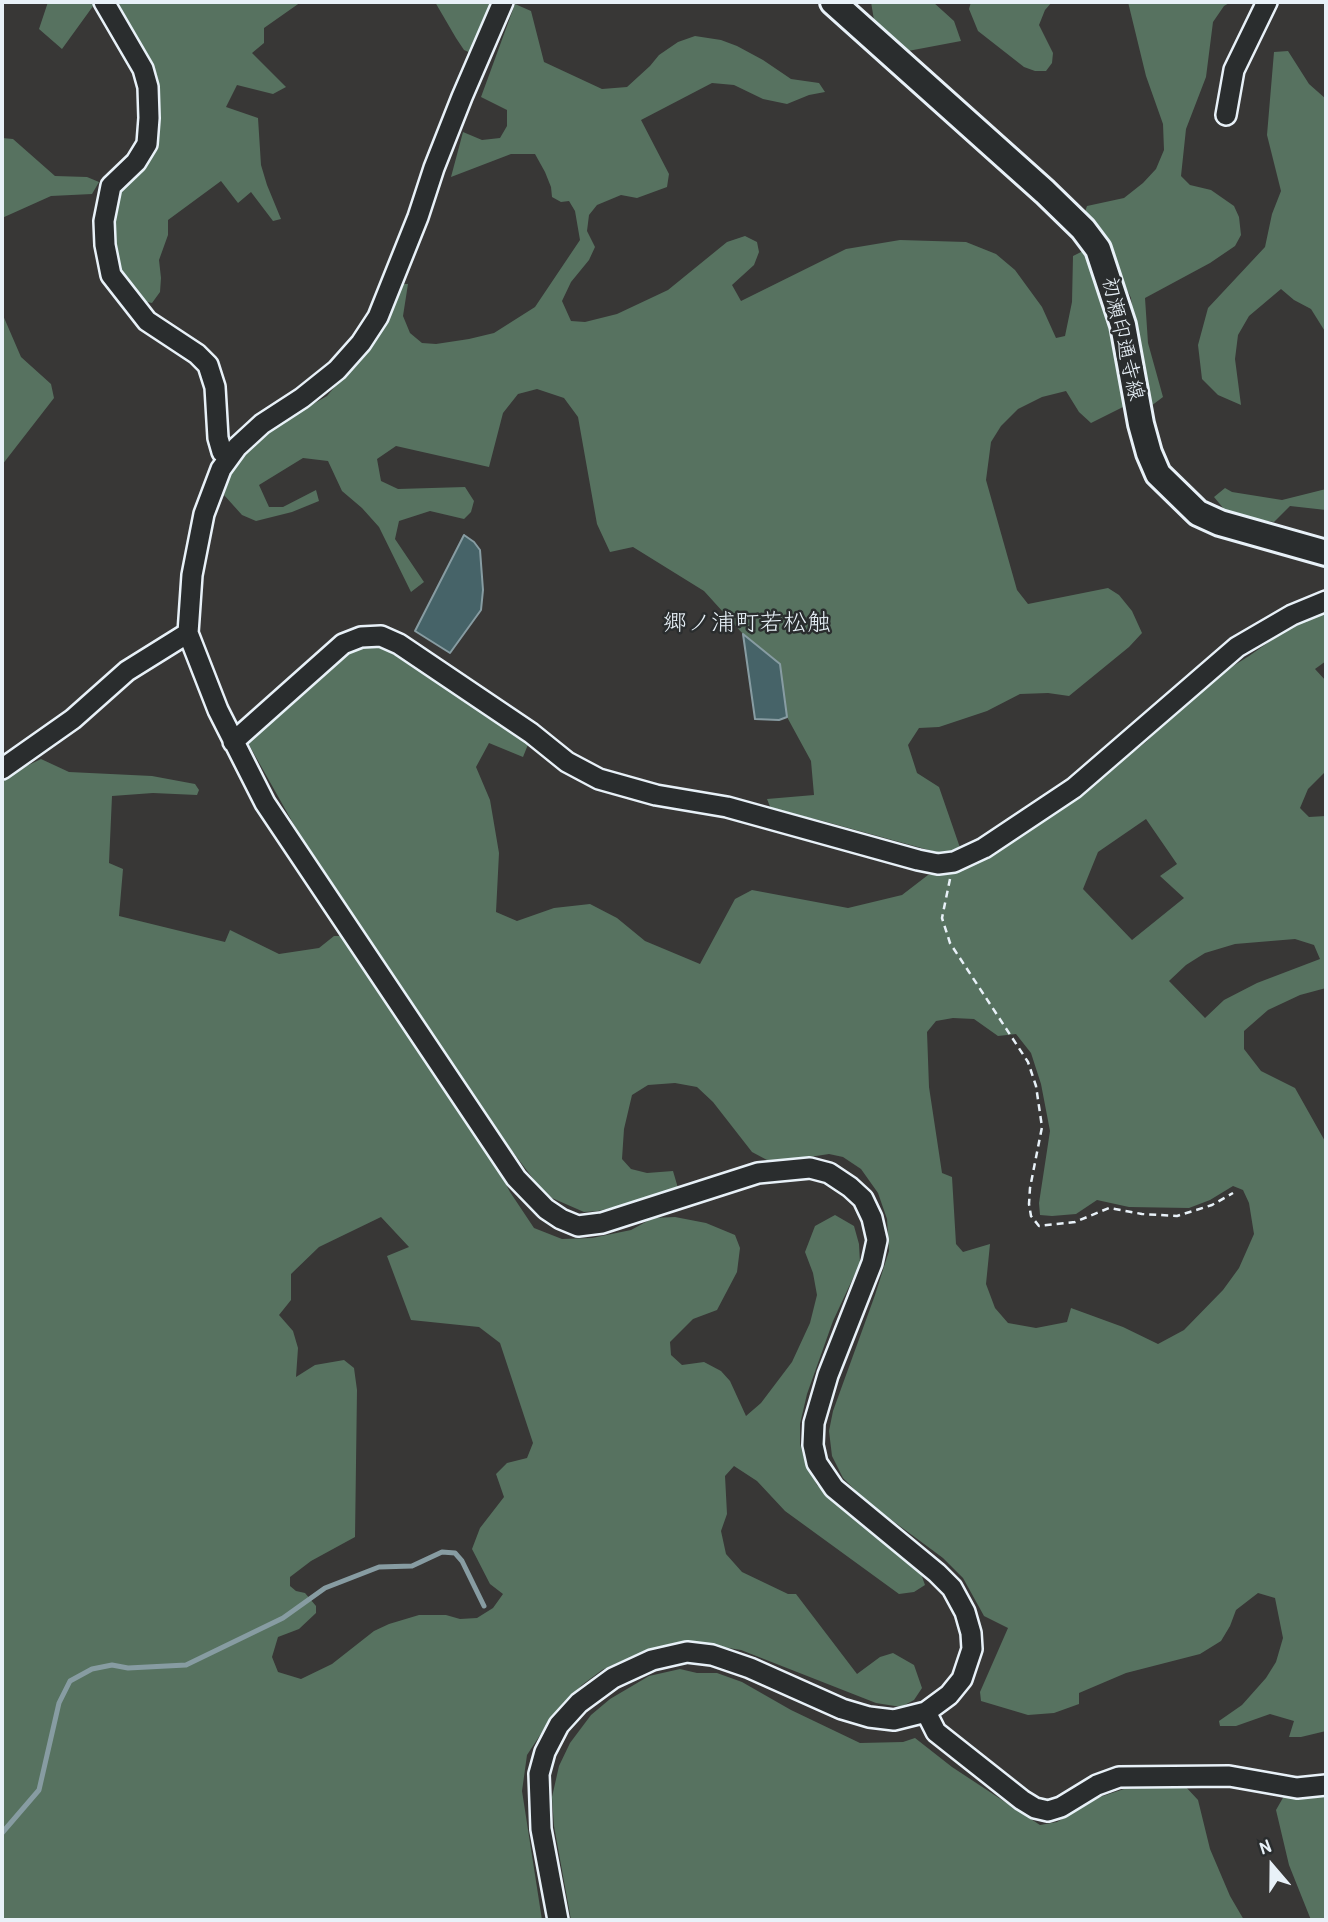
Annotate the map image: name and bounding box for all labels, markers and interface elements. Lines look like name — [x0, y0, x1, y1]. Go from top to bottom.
street label: 初瀬印通寺線 — [1096, 275, 1148, 403]
district label: 郷ノ浦町若松触 — [663, 610, 831, 638]
north arrow — [1237, 1831, 1307, 1901]
text: N — [1256, 1832, 1274, 1860]

